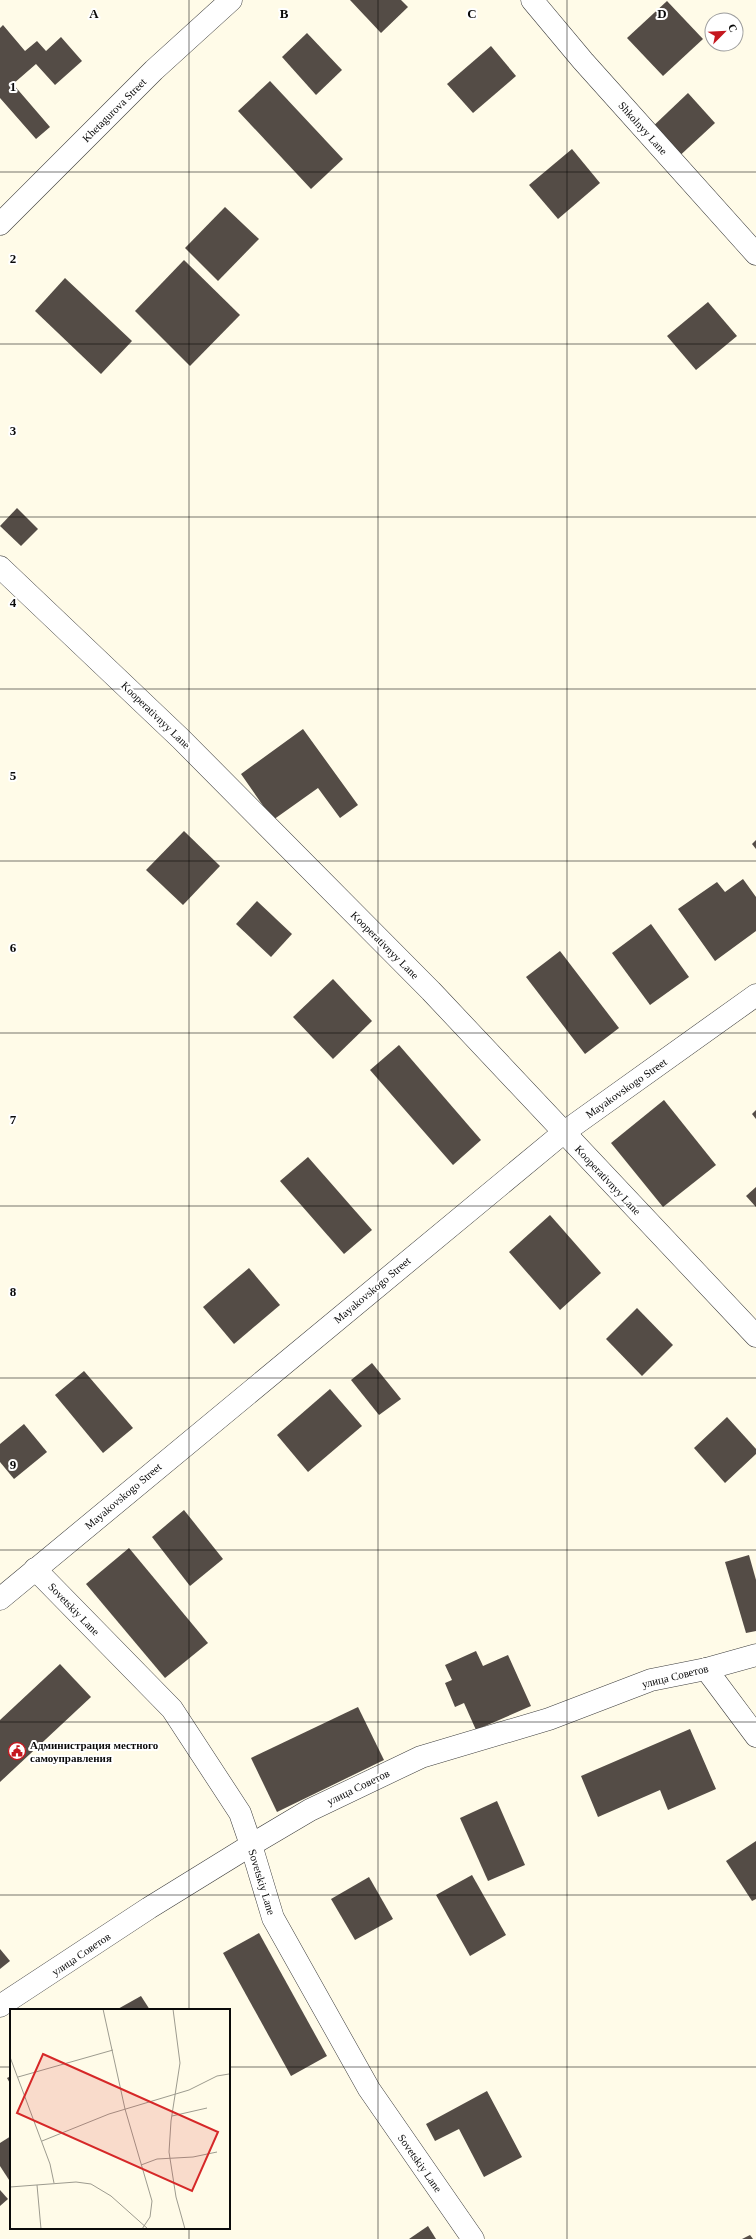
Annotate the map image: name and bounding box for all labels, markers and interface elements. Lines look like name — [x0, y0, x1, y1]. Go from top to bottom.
text: A — [89, 6, 99, 21]
text: B — [280, 6, 289, 21]
text: C — [467, 6, 477, 21]
text: D — [657, 6, 667, 21]
north arrow — [704, 12, 744, 52]
text: С — [726, 22, 740, 34]
street label: Khetagurova Street — [80, 76, 148, 144]
text: 1 — [10, 79, 16, 94]
street label: Shkolnyy Lane — [616, 99, 670, 157]
text: 2 — [10, 251, 16, 266]
text: 3 — [10, 423, 17, 438]
text: 4 — [10, 595, 17, 610]
street label: Kooperativnyy Lane — [119, 679, 193, 751]
text: 5 — [10, 768, 17, 783]
street label: Kooperativnyy Lane — [349, 909, 421, 981]
text: 6 — [10, 940, 17, 955]
street label: Mayakovskogo Street — [583, 1055, 669, 1121]
text: 7 — [10, 1112, 17, 1127]
street label: Kooperativnyy Lane — [573, 1143, 643, 1217]
street label: Mayakovskogo Street — [331, 1254, 413, 1326]
text: 8 — [10, 1284, 17, 1299]
text: 9 — [10, 1457, 17, 1472]
street label: Mayakovskogo Street — [82, 1460, 164, 1532]
street label: Sovetskiy Lane — [46, 1580, 102, 1638]
street label: улица Советов — [640, 1662, 710, 1690]
place label: Администрация местного самоуправления — [30, 1739, 159, 1764]
public building icon: Администрация местного самоуправления — [7, 1741, 27, 1761]
street label: улица Советов — [325, 1767, 391, 1807]
street label: Sovetskiy Lane — [246, 1848, 278, 1916]
street label: улица Советов — [49, 1930, 113, 1978]
inset map — [10, 2009, 230, 2229]
street label: Sovetskiy Lane — [396, 2132, 445, 2194]

